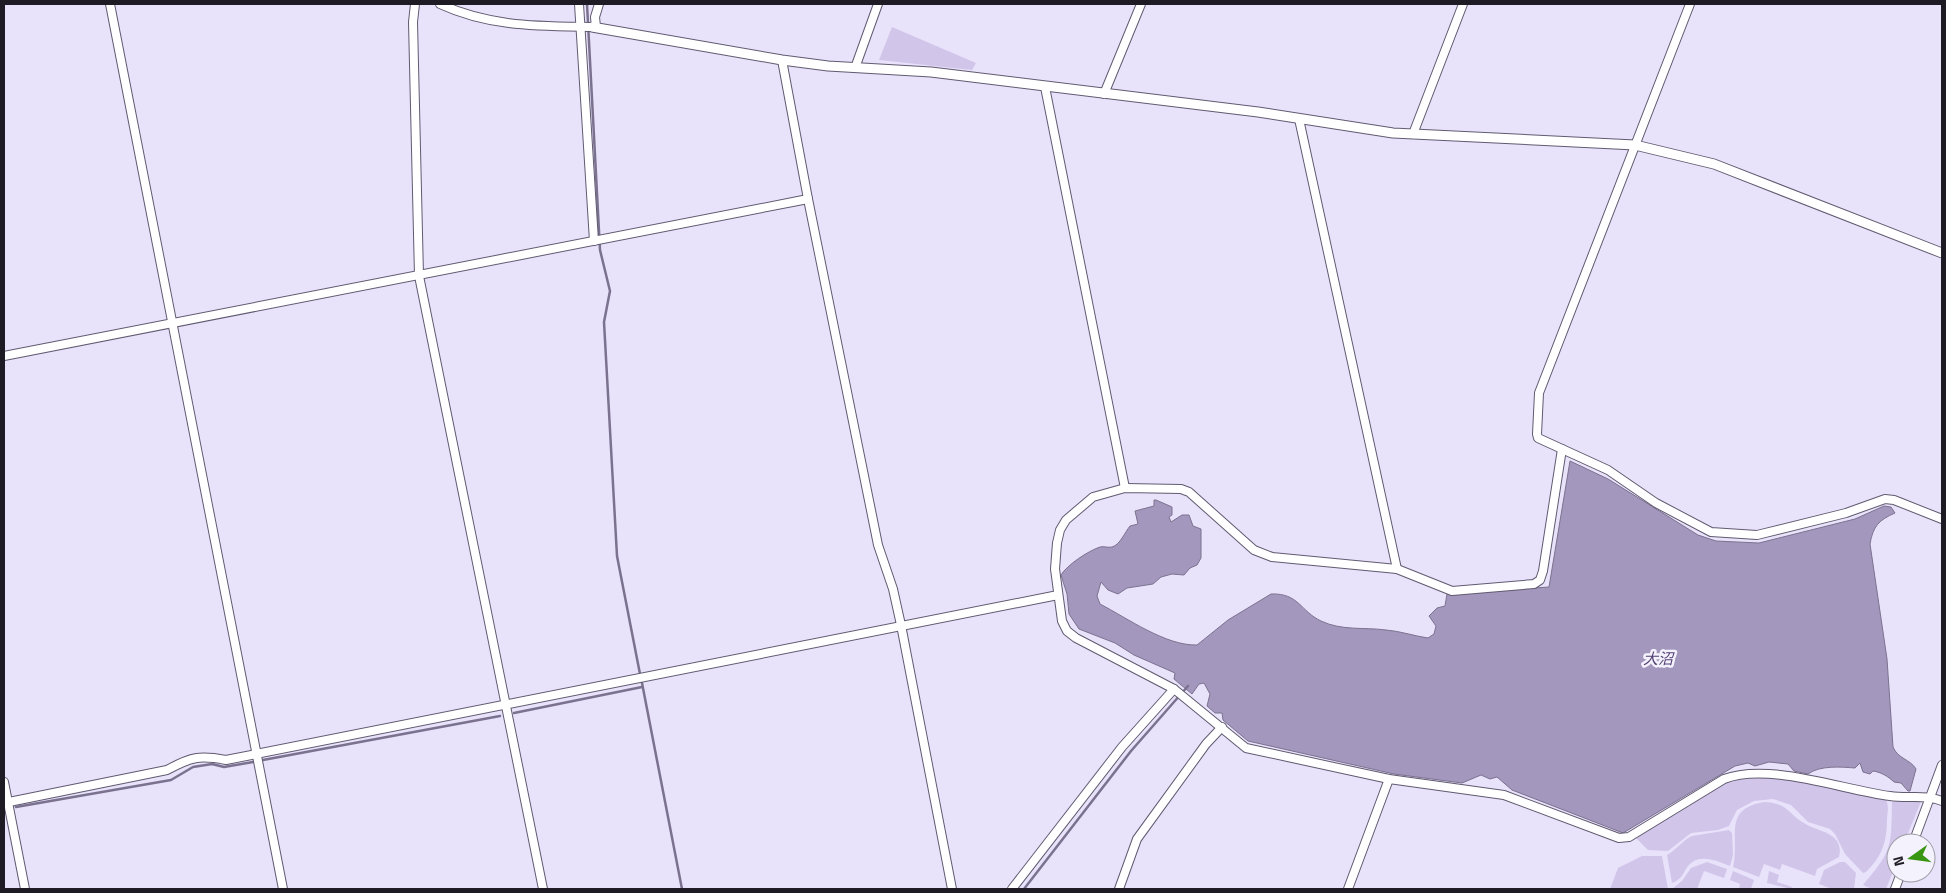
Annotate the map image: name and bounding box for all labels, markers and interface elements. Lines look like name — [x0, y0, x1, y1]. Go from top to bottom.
water label: 大沼 — [1643, 647, 1675, 670]
north arrow — [1886, 833, 1936, 883]
text: N — [1887, 854, 1909, 869]

